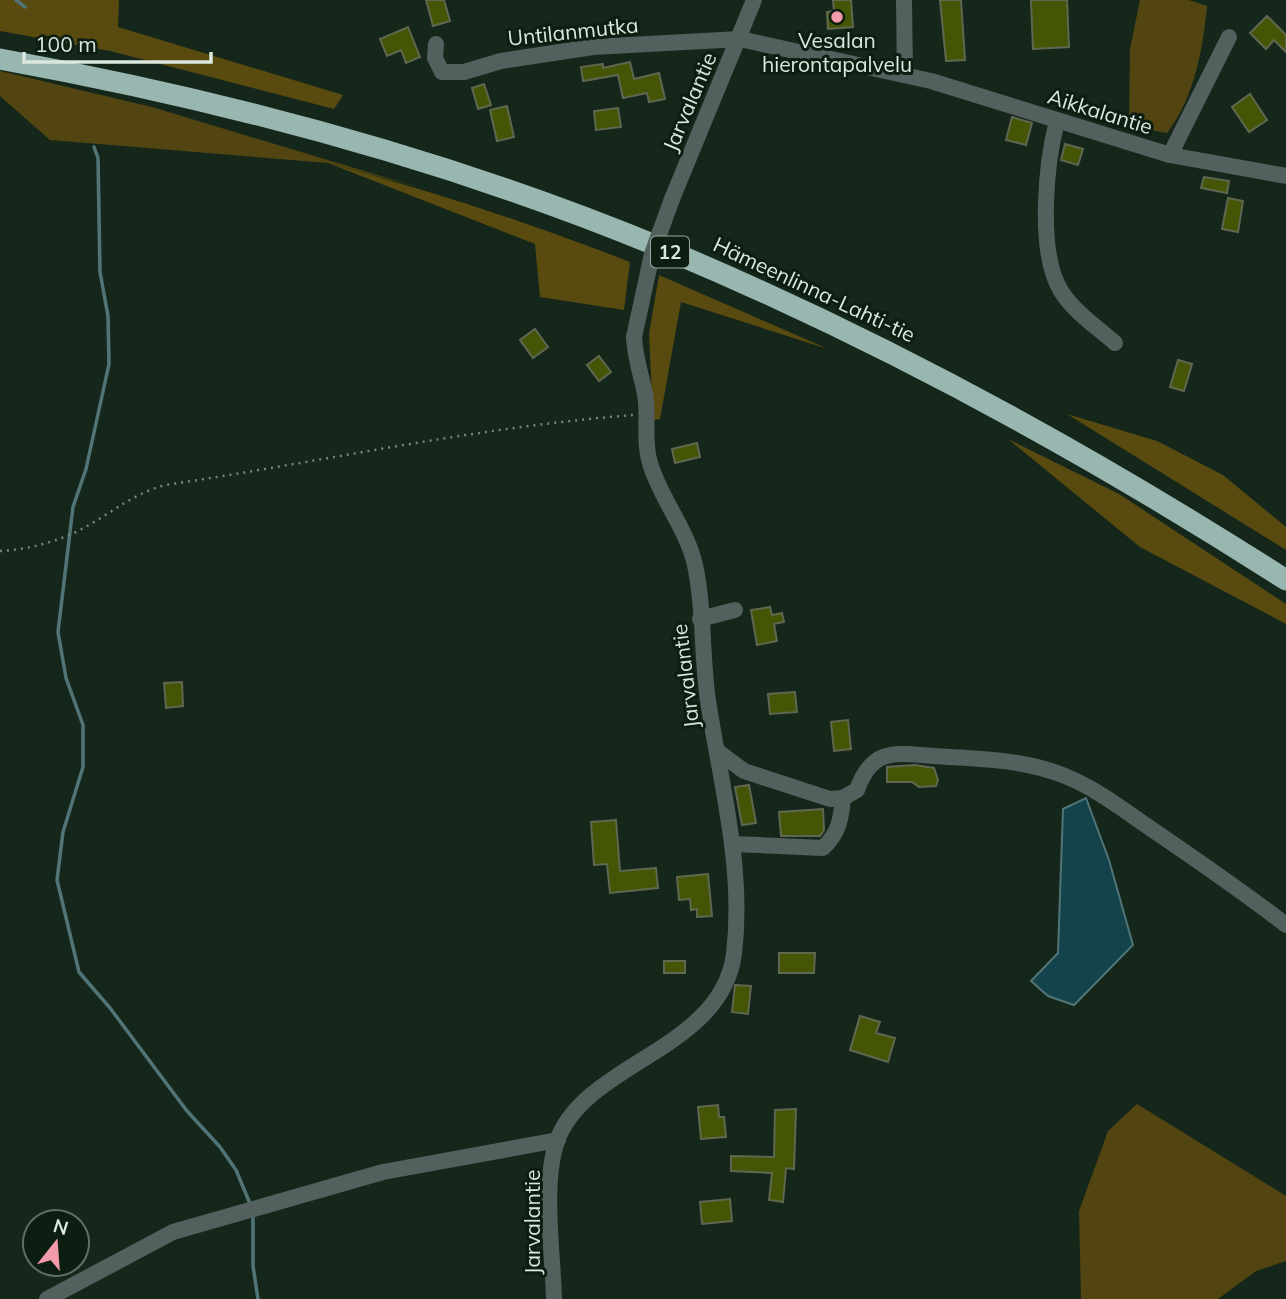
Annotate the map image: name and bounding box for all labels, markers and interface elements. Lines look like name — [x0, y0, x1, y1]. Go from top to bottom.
marker: Vesalan hierontapalvelu — [829, 9, 845, 25]
street label: Untilanmutka — [506, 11, 639, 51]
scale bar — [24, 21, 212, 65]
place label: Vesalan hierontapalvelu — [762, 27, 912, 77]
text: 100 m — [35, 31, 97, 57]
street label: Jarvalantie — [657, 48, 722, 155]
street label: Aikkalantie — [1045, 83, 1156, 139]
street label: Hämeenlinna-Lahti-tie — [709, 231, 920, 347]
road number: 12 — [651, 236, 689, 268]
street label: Jarvalantie — [666, 622, 704, 730]
street label: Jarvalantie — [519, 1170, 545, 1274]
north arrow — [21, 1208, 91, 1278]
text: N — [51, 1213, 71, 1240]

